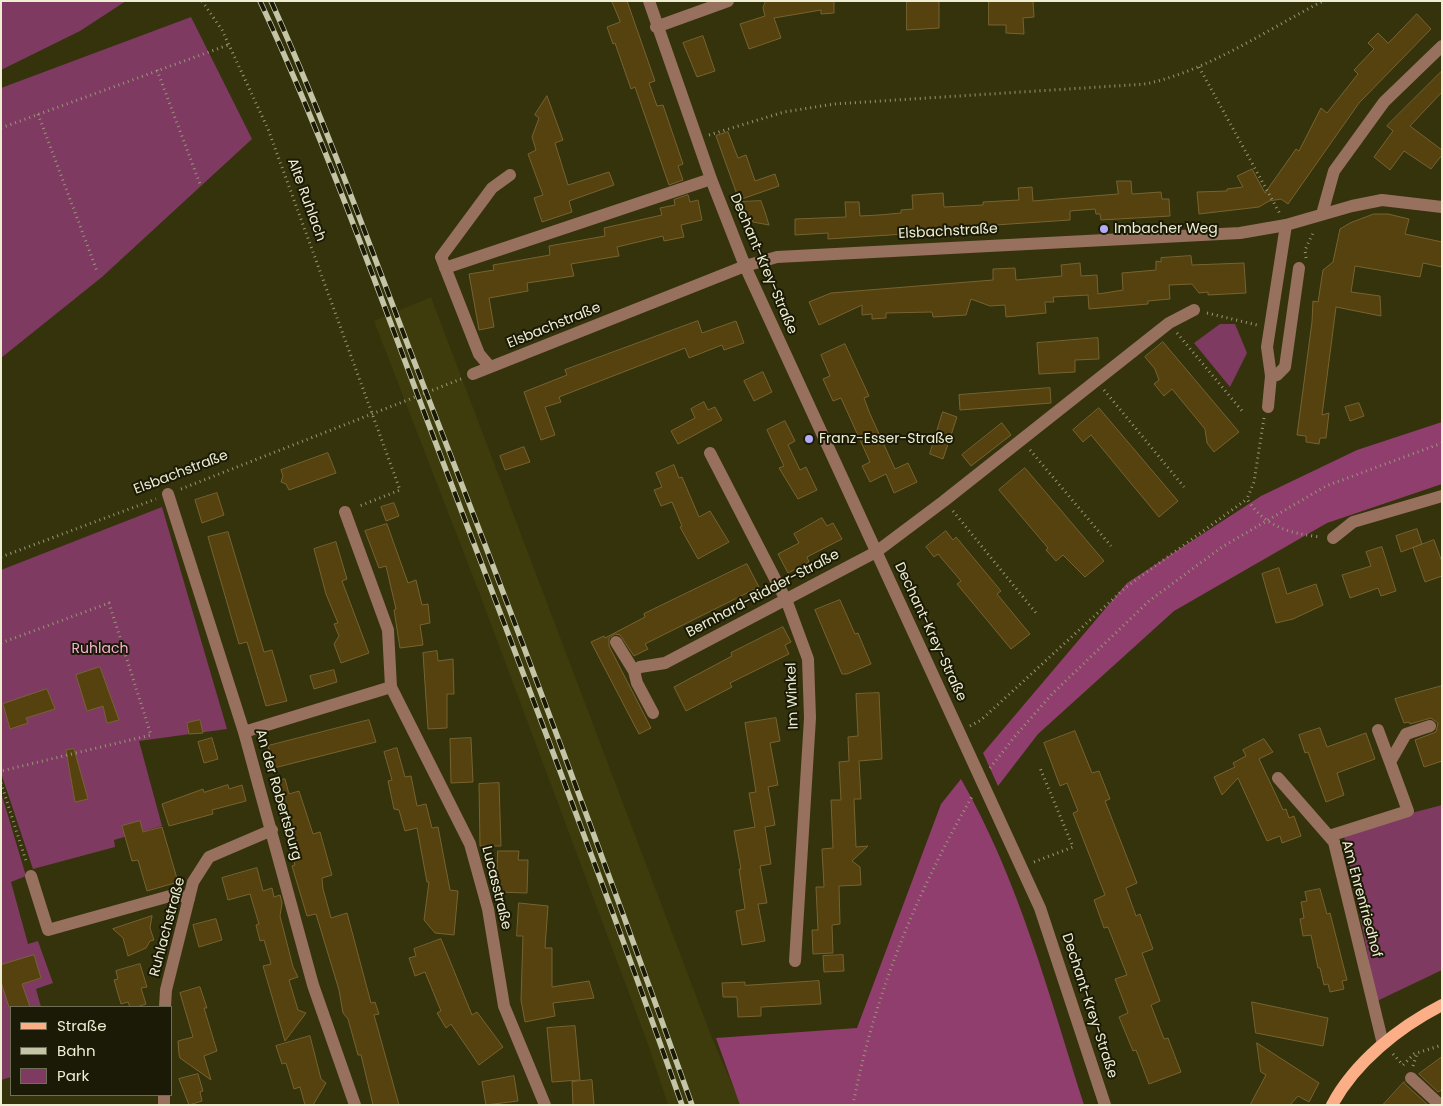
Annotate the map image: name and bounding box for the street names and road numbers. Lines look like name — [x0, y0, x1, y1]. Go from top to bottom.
street label: Alte Ruhlach — [283, 156, 329, 244]
street label: Dechant-Krey-Straße — [726, 191, 800, 337]
street label: Elsbachstraße — [898, 221, 998, 243]
street label: Elsbachstraße — [505, 300, 603, 352]
street label: Elsbachstraße — [131, 447, 231, 499]
street label: Bernhard-Ridder-Straße — [684, 546, 842, 642]
street label: Dechant-Krey-Straße — [890, 560, 970, 704]
street label: Im Winkel — [783, 662, 803, 730]
street label: An der Robertsburg — [251, 728, 305, 862]
street label: Am Ehrenfriedhof — [1337, 839, 1385, 959]
street label: Lucasstraße — [477, 844, 515, 932]
street label: Ruhlachstraße — [147, 876, 189, 978]
street label: Dechant-Krey-Straße — [1058, 931, 1120, 1081]

